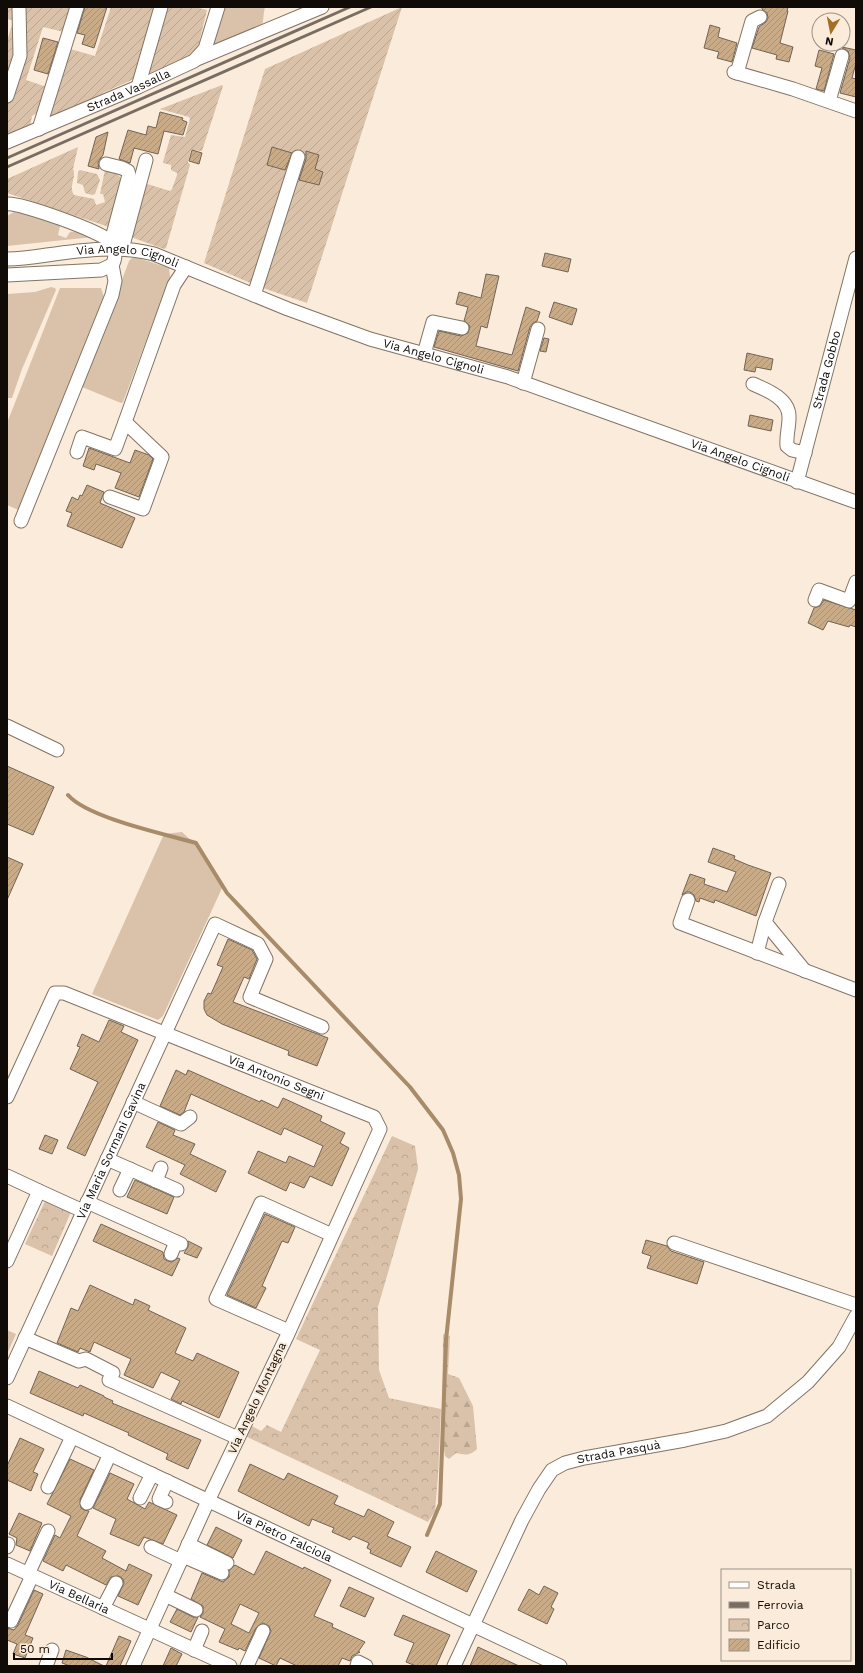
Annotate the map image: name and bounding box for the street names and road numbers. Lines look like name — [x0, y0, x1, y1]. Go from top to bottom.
street label: Strada Vassalla — [85, 66, 173, 115]
street label: Via Angelo Cignoli — [76, 242, 181, 270]
street label: Strada Gobbo — [810, 329, 844, 411]
street label: Via Angelo Cignoli — [381, 336, 486, 377]
street label: Via Angelo Cignoli — [689, 436, 792, 485]
street label: Via Antonio Segni — [226, 1052, 326, 1103]
street label: Via Maria Sormani Gavina — [74, 1080, 149, 1221]
street label: Via Angelo Montagna — [225, 1340, 289, 1456]
street label: Strada Pasquà — [575, 1437, 662, 1467]
street label: Via Pietro Falciola — [234, 1508, 334, 1565]
street label: Via Bellaria — [46, 1577, 112, 1617]

